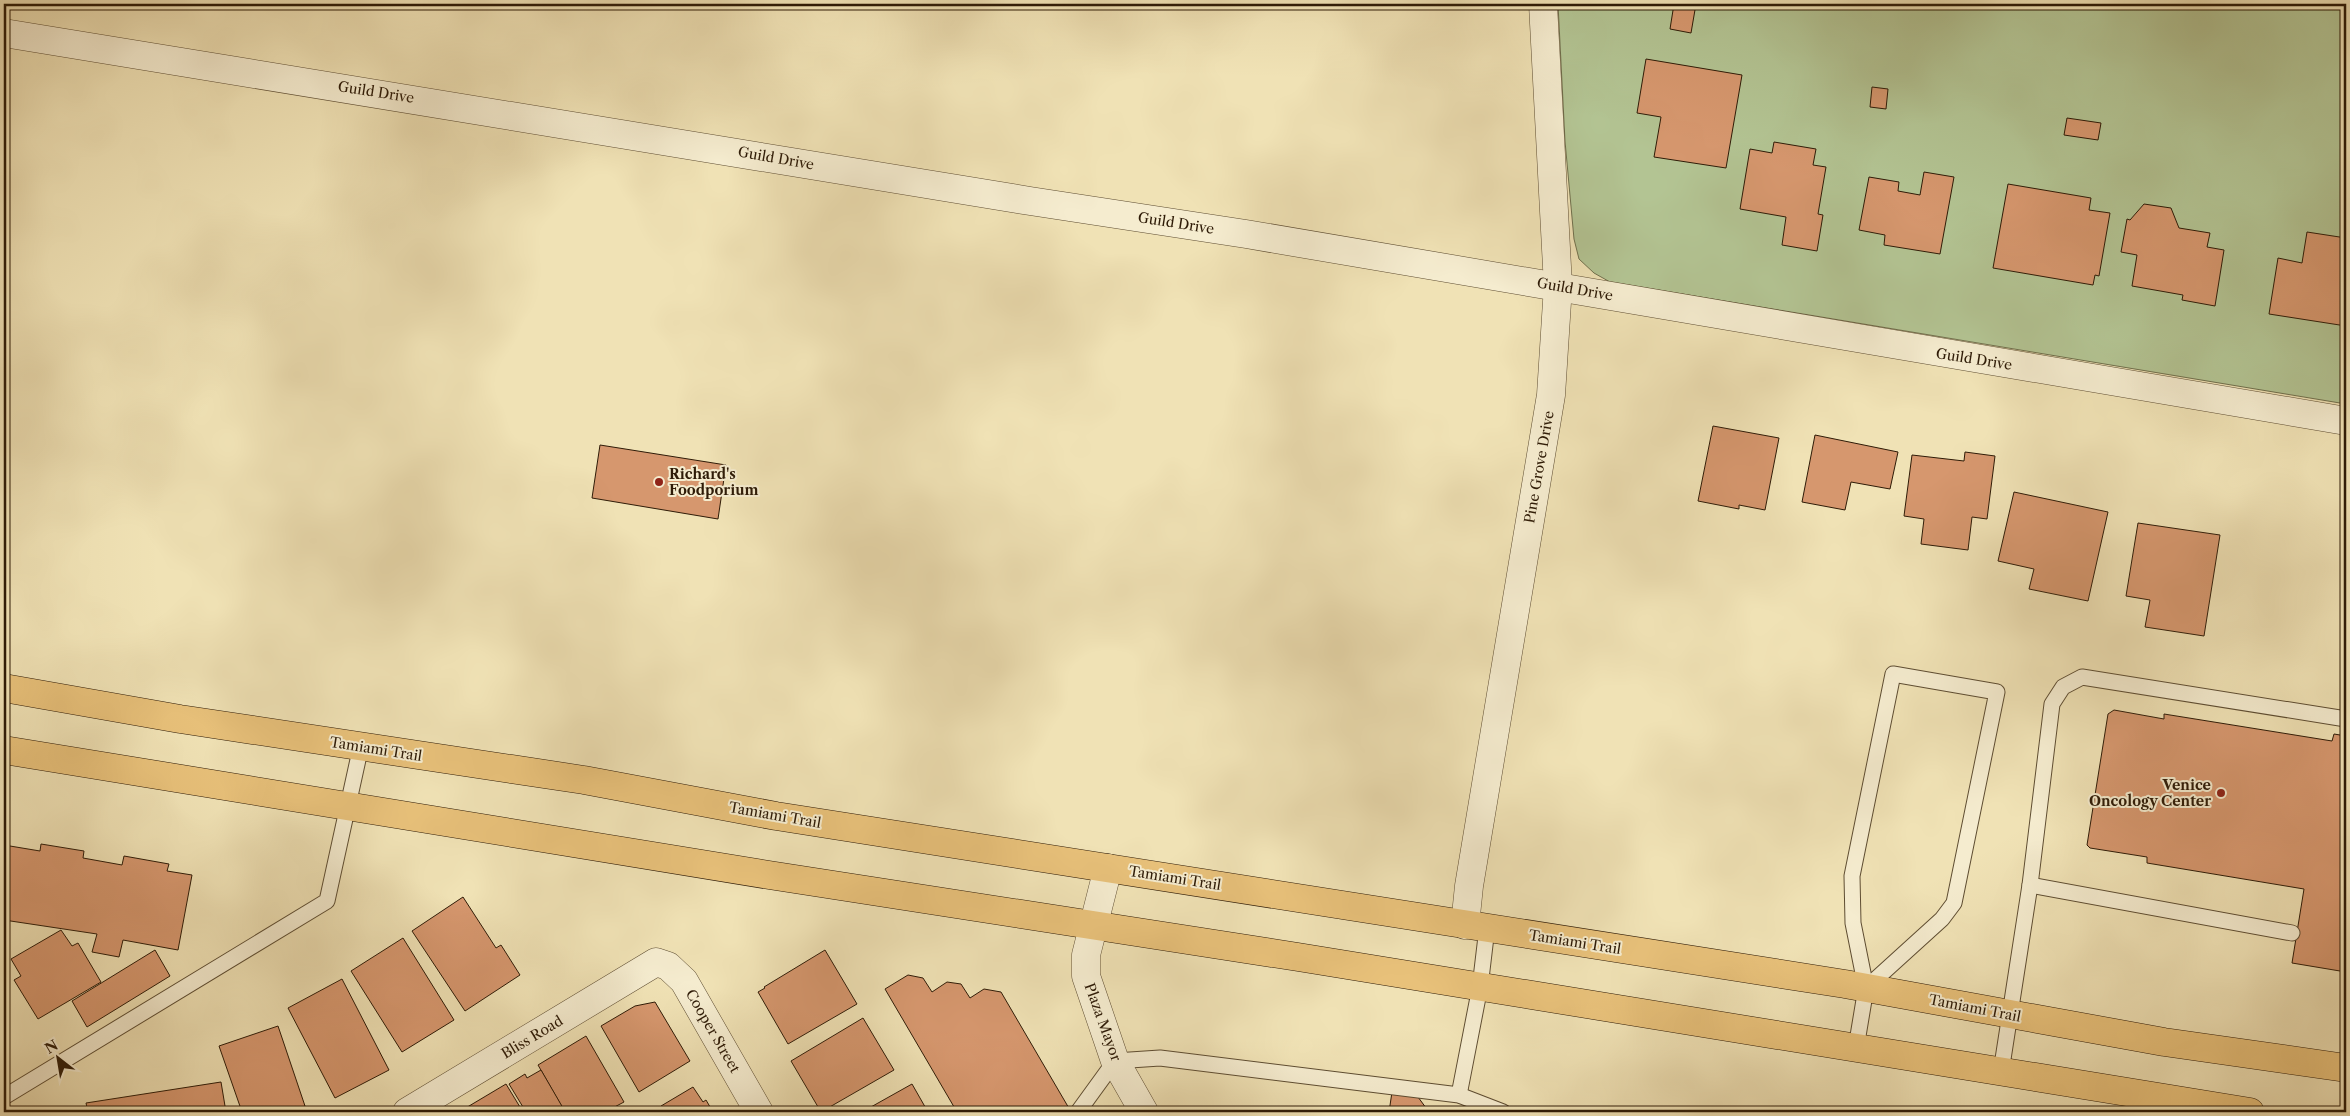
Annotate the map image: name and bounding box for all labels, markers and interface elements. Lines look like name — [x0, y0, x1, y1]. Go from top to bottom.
street label: Guild Drive — [337, 77, 416, 107]
street label: Guild Drive — [737, 142, 816, 174]
street label: Guild Drive — [1137, 208, 1216, 238]
street label: Guild Drive — [1536, 273, 1615, 305]
street label: Guild Drive — [1935, 344, 2014, 374]
street label: Pine Grove Drive — [1520, 409, 1558, 525]
place label: Richard's Foodporium — [669, 465, 758, 499]
marker: Richard's Foodporium — [653, 476, 665, 488]
street label: Tamiami Trail — [329, 733, 423, 765]
place label: Venice Oncology Center — [2089, 776, 2211, 810]
marker: Venice Oncology Center — [2215, 787, 2227, 799]
street label: Tamiami Trail — [728, 798, 822, 832]
street label: Tamiami Trail — [1128, 862, 1222, 894]
street label: Tamiami Trail — [1528, 926, 1622, 958]
street label: Plaza Mayor — [1081, 980, 1125, 1064]
street label: Cooper Street — [682, 986, 744, 1076]
street label: Tamiami Trail — [1928, 990, 2022, 1026]
street label: Bliss Road — [498, 1011, 566, 1062]
north arrow — [32, 1034, 82, 1084]
text: N — [41, 1036, 61, 1058]

